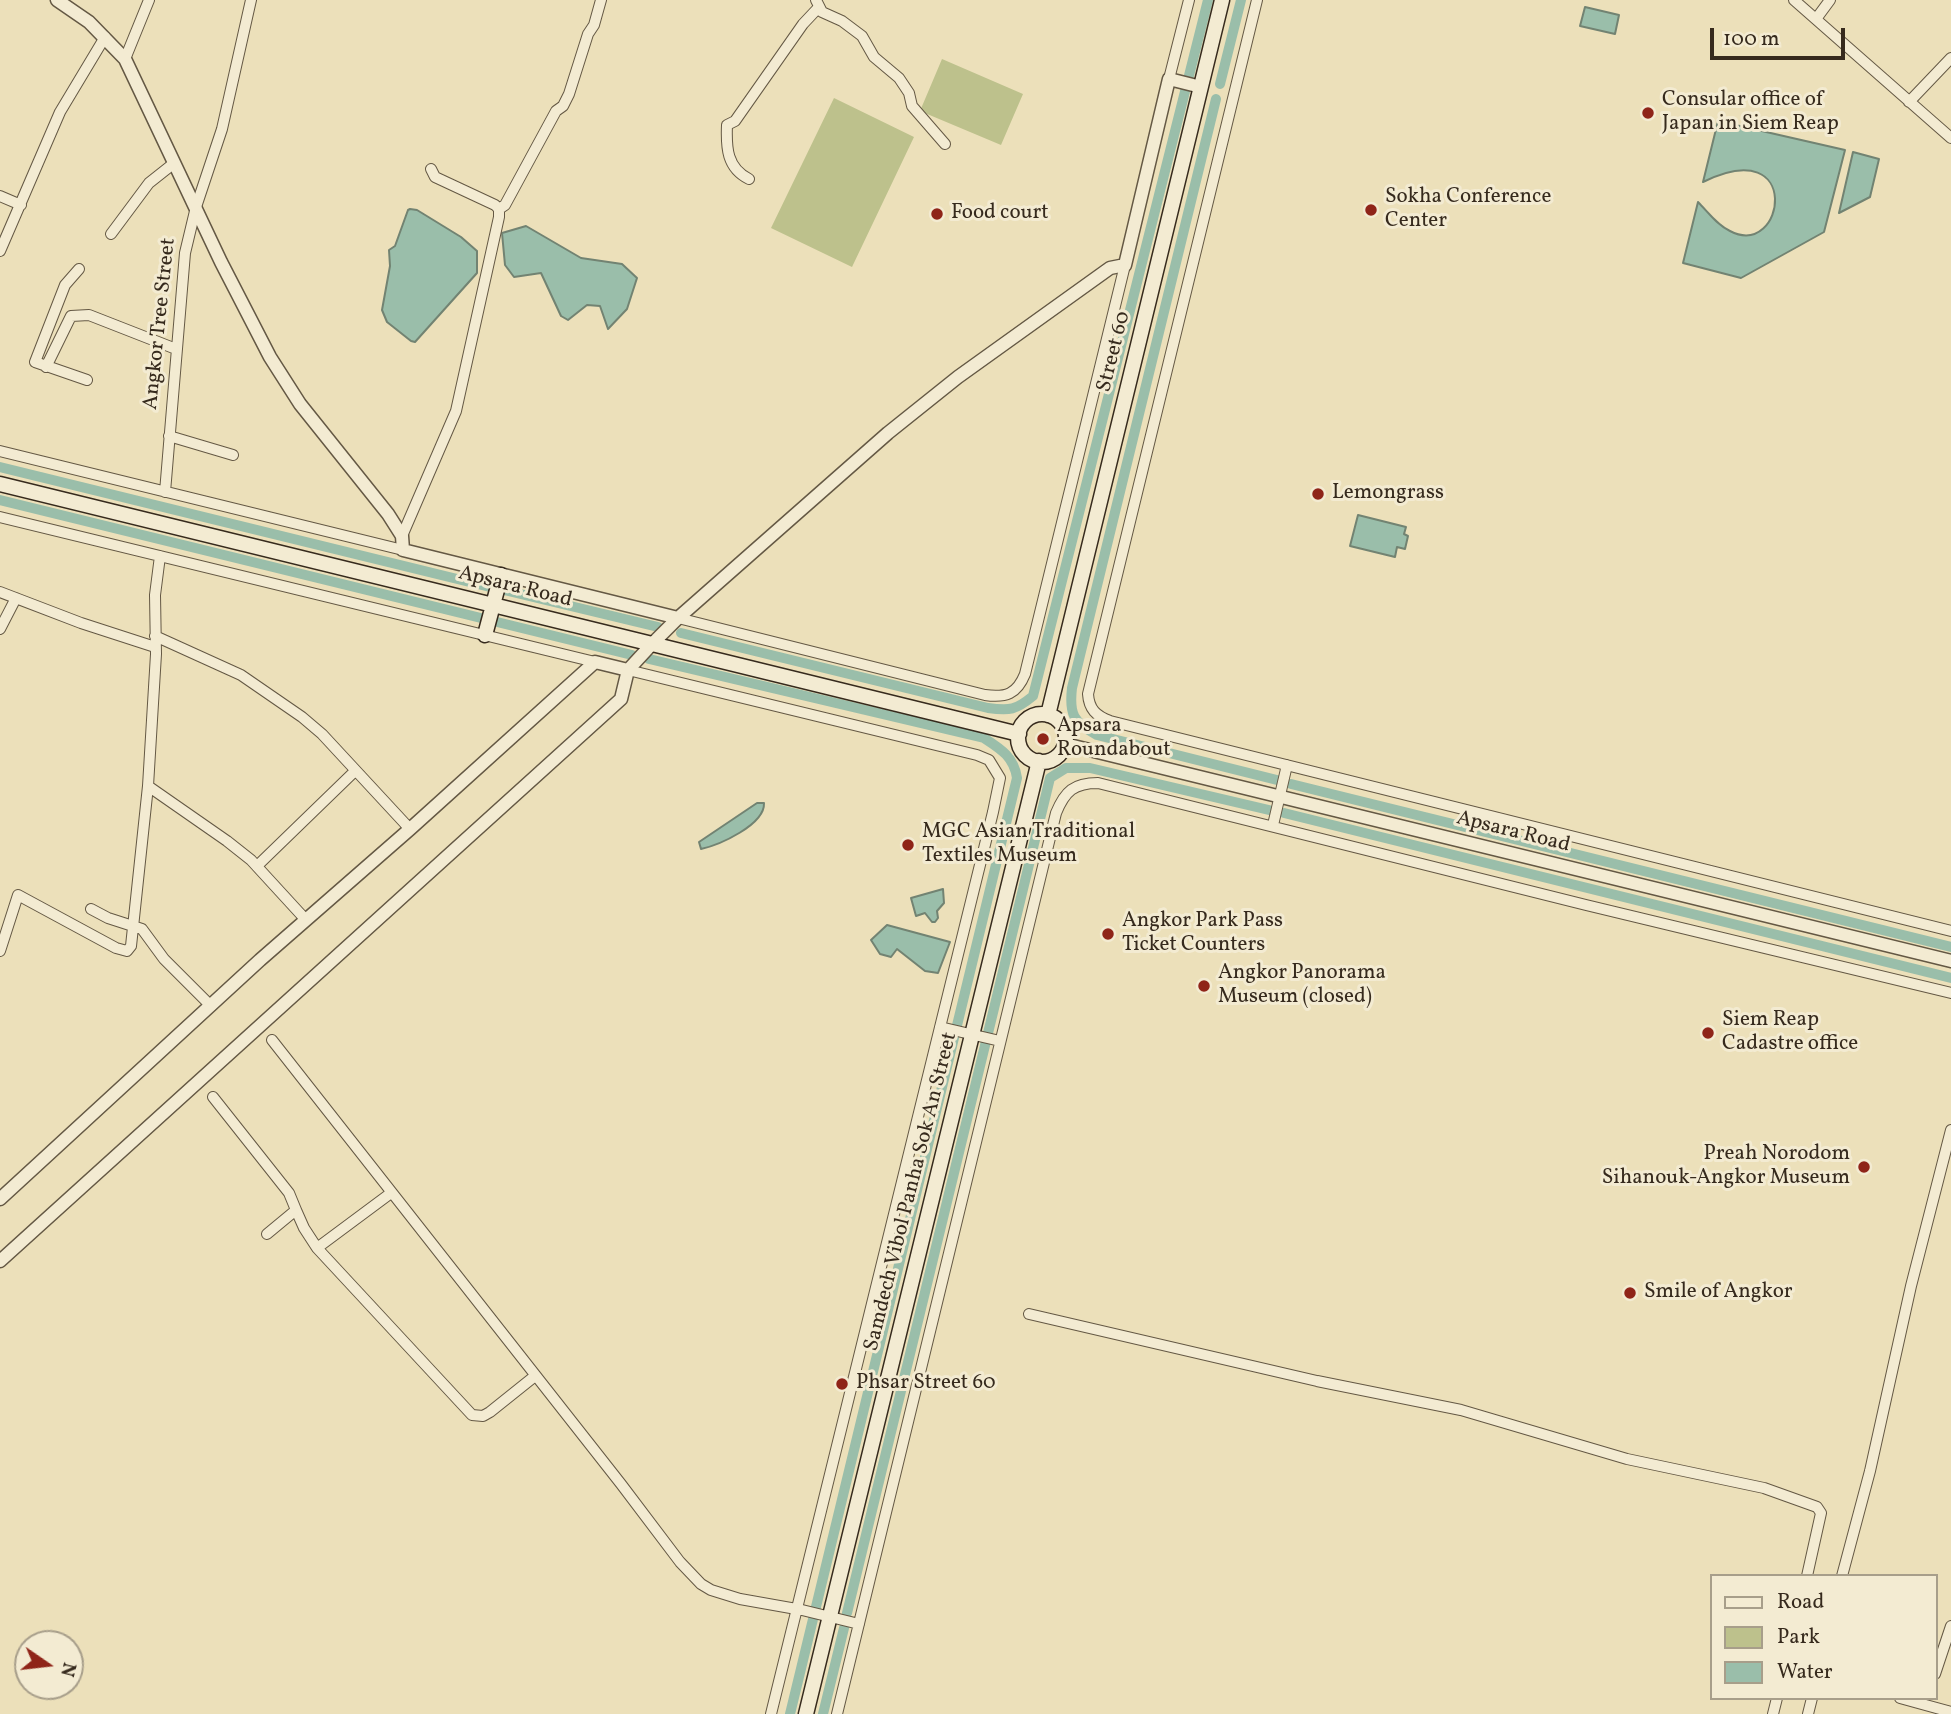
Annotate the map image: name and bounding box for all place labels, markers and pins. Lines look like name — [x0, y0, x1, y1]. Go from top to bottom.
place label: Consular office of Japan in Siem Reap — [1662, 88, 1839, 138]
marker: Consular office of Japan in Siem Reap — [1640, 105, 1656, 121]
place label: Sokha Conference Center — [1385, 185, 1551, 235]
place label: Food court — [951, 201, 1049, 227]
marker: Sokha Conference Center — [1363, 202, 1379, 218]
marker: Food court — [929, 206, 945, 222]
place label: Lemongrass — [1332, 481, 1444, 507]
marker: Lemongrass — [1310, 486, 1326, 502]
place label: Apsara Roundabout — [1057, 714, 1171, 764]
marker: Apsara Roundabout — [1035, 731, 1051, 747]
place label: MGC Asian Traditional Textiles Museum — [922, 820, 1135, 870]
marker: MGC Asian Traditional Textiles Museum — [900, 837, 916, 853]
place label: Angkor Park Pass Ticket Counters — [1122, 909, 1283, 959]
marker: Angkor Park Pass Ticket Counters — [1100, 926, 1116, 942]
place label: Angkor Panorama Museum (closed) — [1218, 961, 1386, 1011]
marker: Angkor Panorama Museum (closed) — [1196, 978, 1212, 994]
place label: Siem Reap Cadastre office — [1722, 1008, 1858, 1058]
marker: Siem Reap Cadastre office — [1700, 1025, 1716, 1041]
place label: Preah Norodom Sihanouk-Angkor Museum — [1602, 1142, 1850, 1192]
marker: Preah Norodom Sihanouk-Angkor Museum — [1856, 1159, 1872, 1175]
place label: Smile of Angkor — [1644, 1280, 1793, 1306]
marker: Smile of Angkor — [1622, 1285, 1638, 1301]
place label: Phsar Street 60 — [856, 1371, 996, 1397]
marker: Phsar Street 60 — [834, 1376, 850, 1392]

